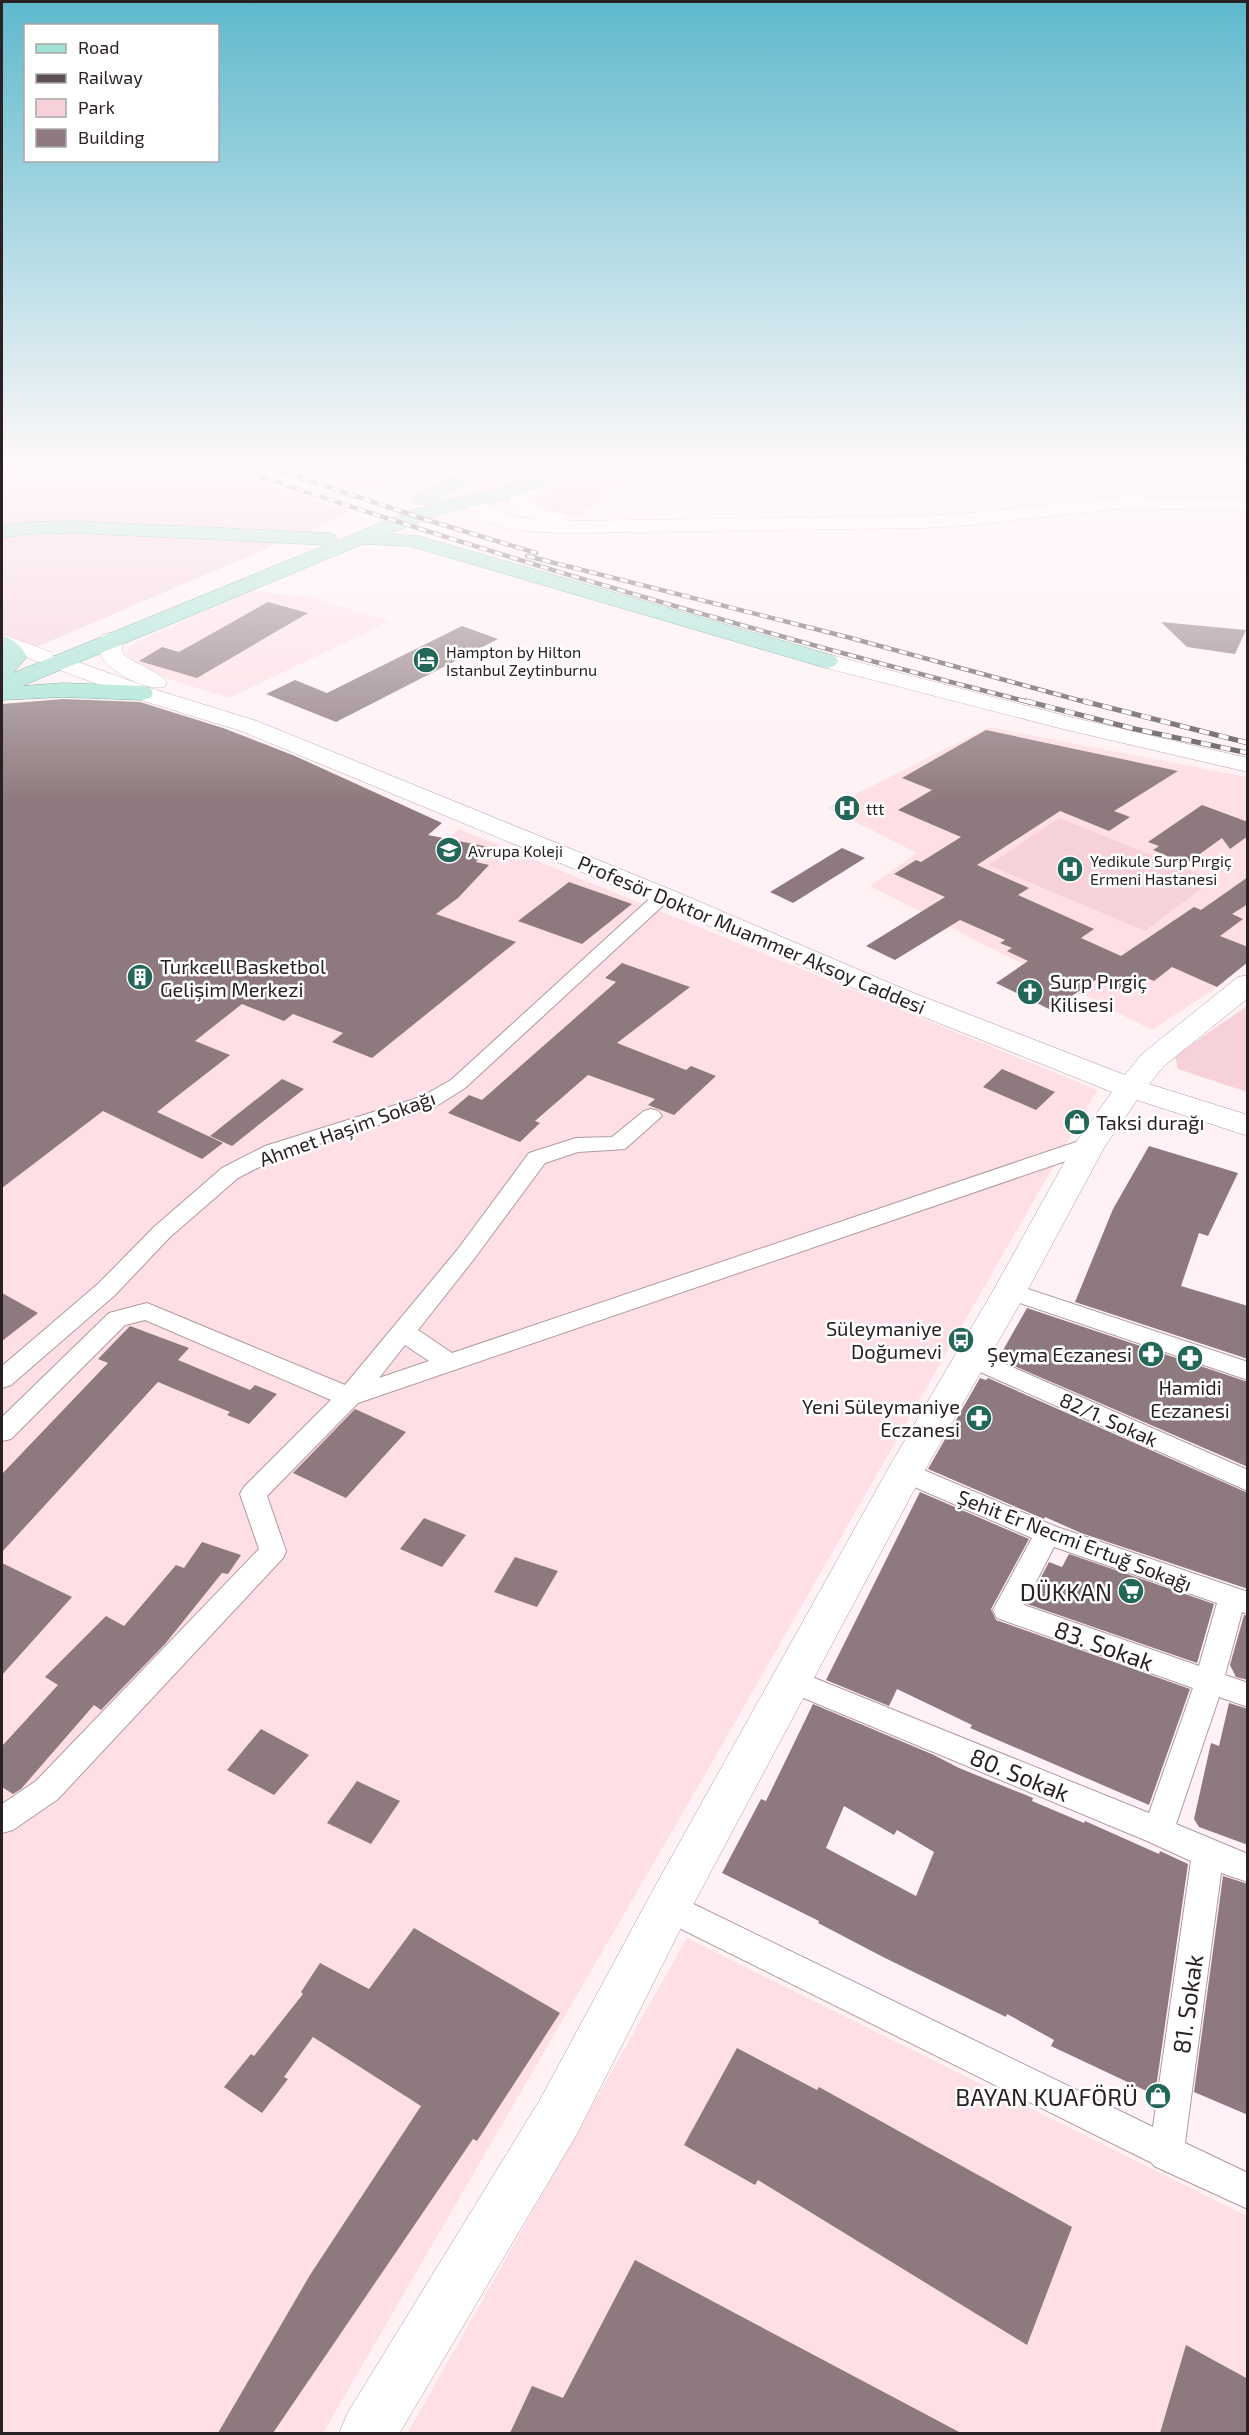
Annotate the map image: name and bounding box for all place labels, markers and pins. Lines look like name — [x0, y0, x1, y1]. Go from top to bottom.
place label: Hampton by Hilton Istanbul Zeytinburnu — [446, 642, 597, 679]
hotel icon: Hampton by Hilton Istanbul Zeytinburnu — [411, 645, 441, 675]
hospital icon: ttt — [832, 793, 862, 823]
place label: ttt — [866, 799, 884, 818]
school or university icon: Avrupa Koleji — [434, 835, 464, 865]
place label: Avrupa Koleji — [468, 841, 563, 861]
place label: Yedikule Surp Pırgiç Ermeni Hastanesi — [1090, 851, 1232, 888]
hospital icon: Yedikule Surp Pırgiç Ermeni Hastanesi — [1055, 854, 1085, 884]
place label: Turkcell Basketbol Gelişim Merkezi — [160, 954, 326, 1002]
building icon: Turkcell Basketbol Gelişim Merkezi — [125, 962, 155, 992]
place label: Surp Pırgiç Kilisesi — [1050, 969, 1148, 1016]
church icon: Surp Pırgiç Kilisesi — [1015, 977, 1045, 1007]
shop icon: Taksi durağı — [1062, 1107, 1092, 1137]
place label: Taksi durağı — [1096, 1110, 1204, 1134]
place label: Süleymaniye Doğumevi — [826, 1316, 942, 1363]
bus stop icon: Süleymaniye Doğumevi — [946, 1325, 976, 1355]
pharmacy icon: Şeyma Eczanesi — [1136, 1339, 1166, 1369]
place label: Şeyma Eczanesi — [987, 1342, 1132, 1367]
pharmacy icon: Hamidi Eczanesi — [1175, 1343, 1205, 1373]
place label: Hamidi Eczanesi — [1150, 1375, 1230, 1422]
place label: Yeni Süleymaniye Eczanesi — [802, 1394, 960, 1441]
pharmacy icon: Yeni Süleymaniye Eczanesi — [964, 1403, 994, 1433]
supermarket icon: DÜKKAN — [1116, 1576, 1146, 1606]
place label: DÜKKAN — [1020, 1577, 1112, 1606]
shop icon: BAYAN KUAFÖRÜ — [1143, 2081, 1173, 2111]
place label: BAYAN KUAFÖRÜ — [955, 2082, 1138, 2111]

